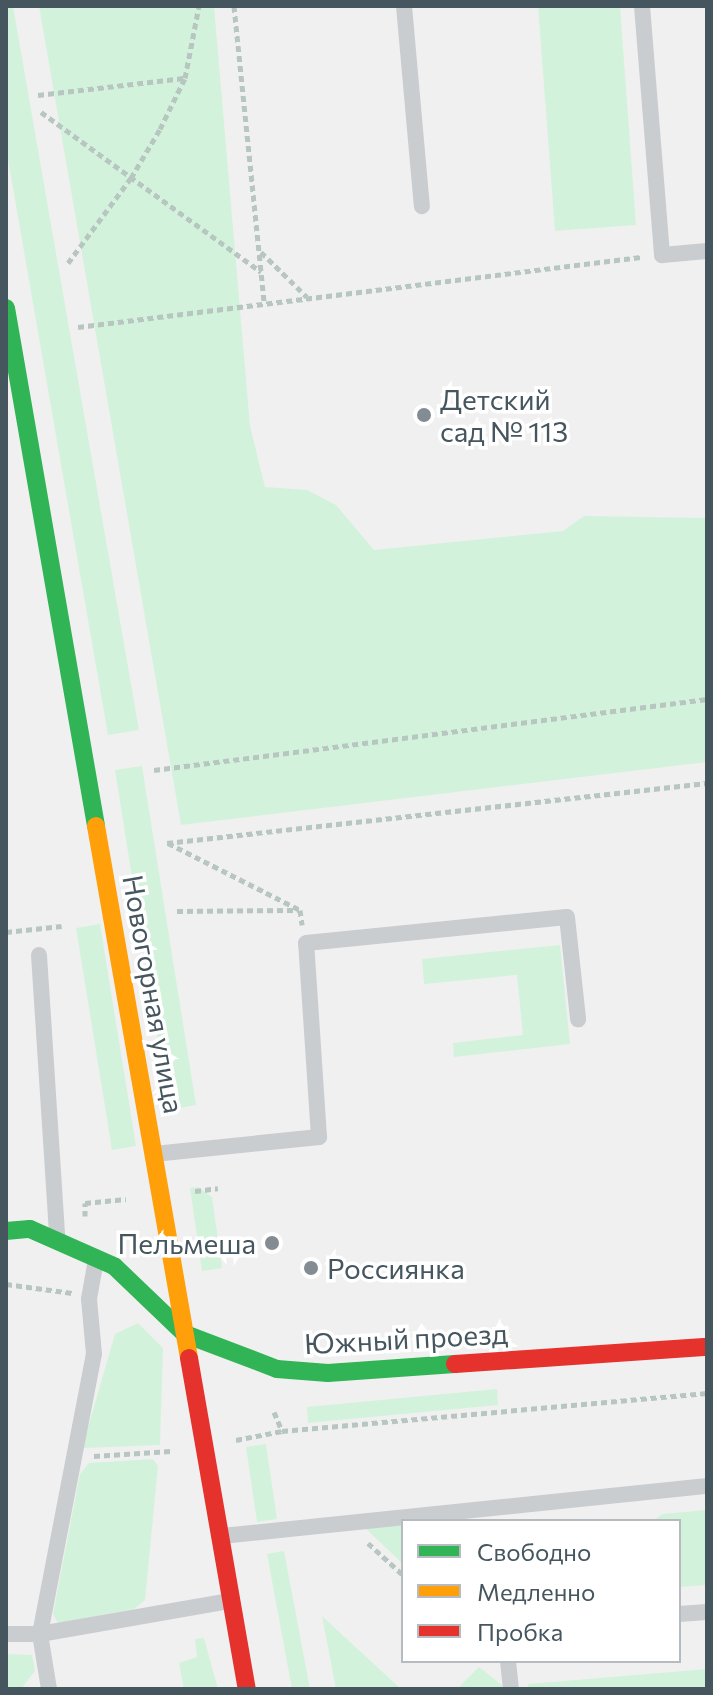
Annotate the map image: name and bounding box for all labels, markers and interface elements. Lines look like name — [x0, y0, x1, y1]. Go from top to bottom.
place label: Детский сад № 113 — [440, 382, 568, 448]
marker: Детский сад № 113 — [415, 406, 433, 424]
street label: Новогорная улица — [116, 872, 192, 1116]
place label: Пельмеша — [117, 1226, 256, 1260]
marker: Пельмеша — [263, 1234, 281, 1252]
place label: Россиянка — [327, 1251, 465, 1285]
marker: Россиянка — [302, 1259, 320, 1277]
street label: Южный проезд — [303, 1316, 509, 1360]
legend — [401, 1519, 681, 1663]
text: Свободно — [477, 1537, 591, 1566]
text: Медленно — [477, 1577, 595, 1606]
text: Пробка — [477, 1617, 563, 1646]

